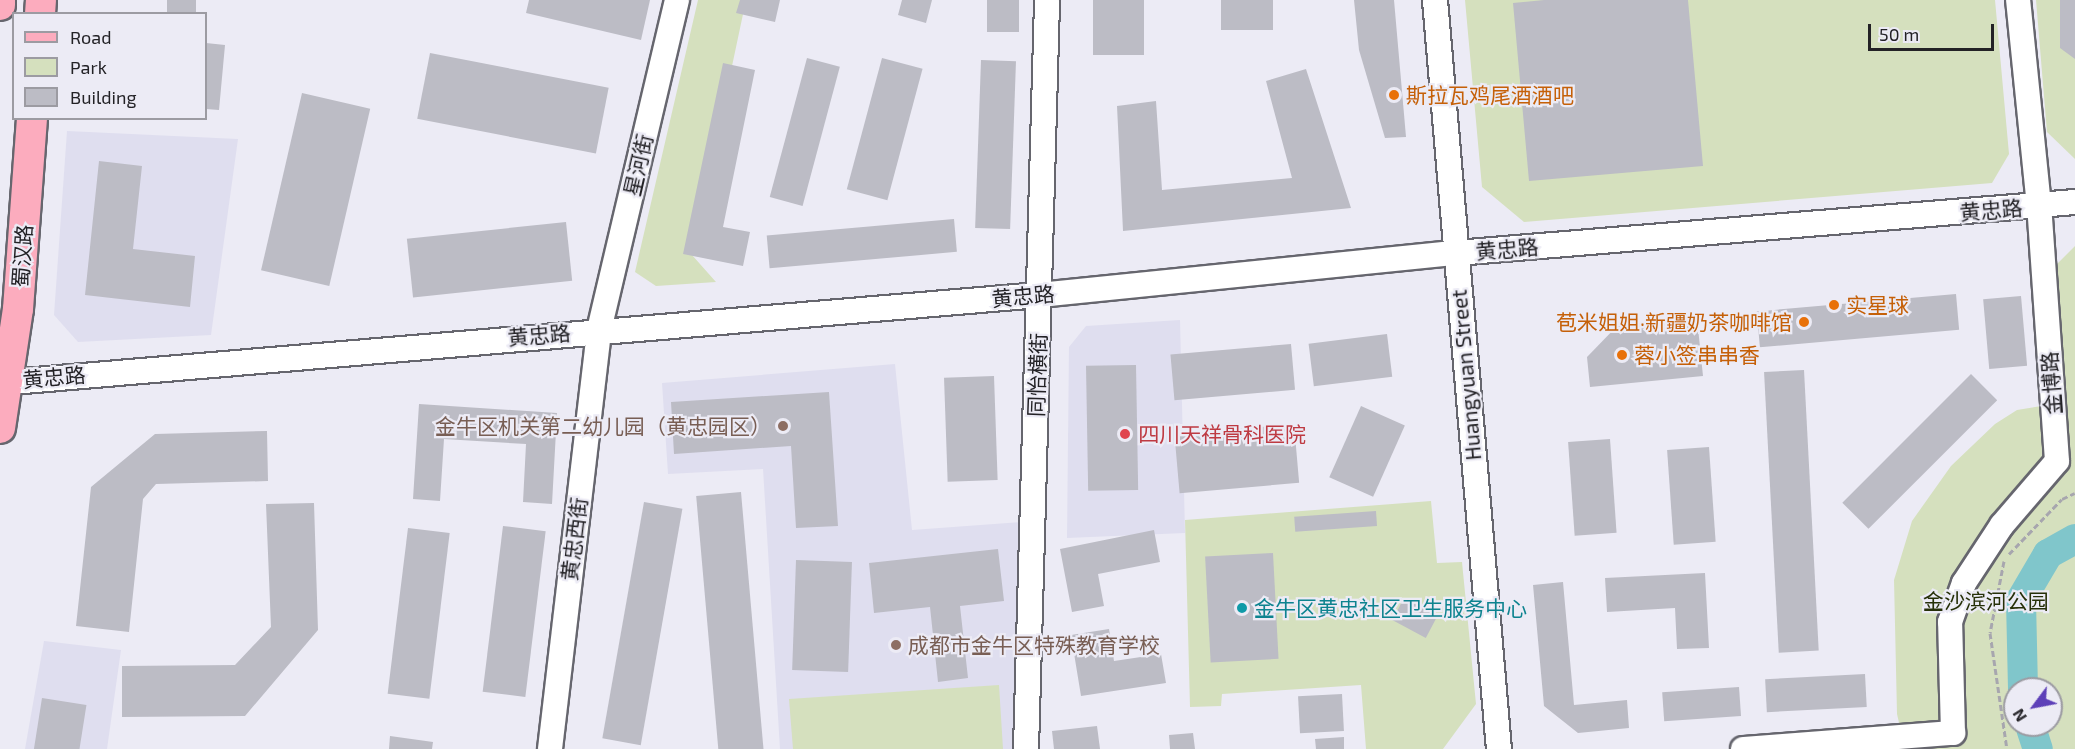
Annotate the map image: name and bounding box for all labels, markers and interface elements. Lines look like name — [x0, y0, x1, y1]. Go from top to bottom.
legend — [12, 12, 207, 120]
scale bar — [1871, 12, 1997, 50]
text: 50 m — [1879, 23, 1919, 45]
text: Road — [70, 26, 111, 48]
text: Park — [70, 56, 107, 78]
place label: 斯拉瓦鸡尾酒酒吧 — [1406, 82, 1574, 108]
text: Building — [70, 86, 137, 108]
marker: 斯拉瓦鸡尾酒酒吧 — [1387, 88, 1401, 102]
street label: 星河街 — [619, 131, 657, 199]
street label: 黄忠路 — [1959, 195, 2023, 225]
street label: 蜀汉路 — [7, 224, 37, 288]
street label: 黄忠路 — [1475, 234, 1539, 264]
street label: 黄忠路 — [991, 281, 1055, 311]
street label: Huangyuan Street — [1446, 289, 1486, 461]
place label: 实星球 — [1846, 292, 1909, 318]
marker: 实星球 — [1827, 298, 1841, 312]
place label: 苞米姐姐·新疆奶茶咖啡馆 — [1556, 309, 1792, 335]
marker: 苞米姐姐·新疆奶茶咖啡馆 — [1797, 315, 1811, 329]
street label: 黄忠路 — [507, 320, 571, 350]
street label: 同怡横街 — [1023, 333, 1051, 417]
place label: 蓉小签串串香 — [1634, 342, 1760, 368]
marker: 蓉小签串串香 — [1615, 348, 1629, 362]
street label: 金博路 — [2036, 351, 2066, 415]
street label: 黄忠路 — [22, 362, 86, 392]
place label: 金牛区机关第二幼儿园（黄忠园区） — [435, 413, 771, 439]
marker: 金牛区机关第二幼儿园（黄忠园区） — [776, 419, 790, 433]
place label: 四川天祥骨科医院 — [1138, 421, 1306, 447]
marker: 四川天祥骨科医院 — [1116, 425, 1134, 443]
street label: 黄忠西街 — [556, 496, 592, 582]
park label: 金沙滨河公园 — [1923, 588, 2049, 614]
place label: 金牛区黄忠社区卫生服务中心 — [1254, 595, 1527, 621]
marker: 金牛区黄忠社区卫生服务中心 — [1235, 601, 1249, 615]
place label: 成都市金牛区特殊教育学校 — [908, 632, 1160, 658]
marker: 成都市金牛区特殊教育学校 — [889, 638, 903, 652]
north arrow — [2003, 677, 2063, 737]
text: N — [2008, 706, 2030, 726]

